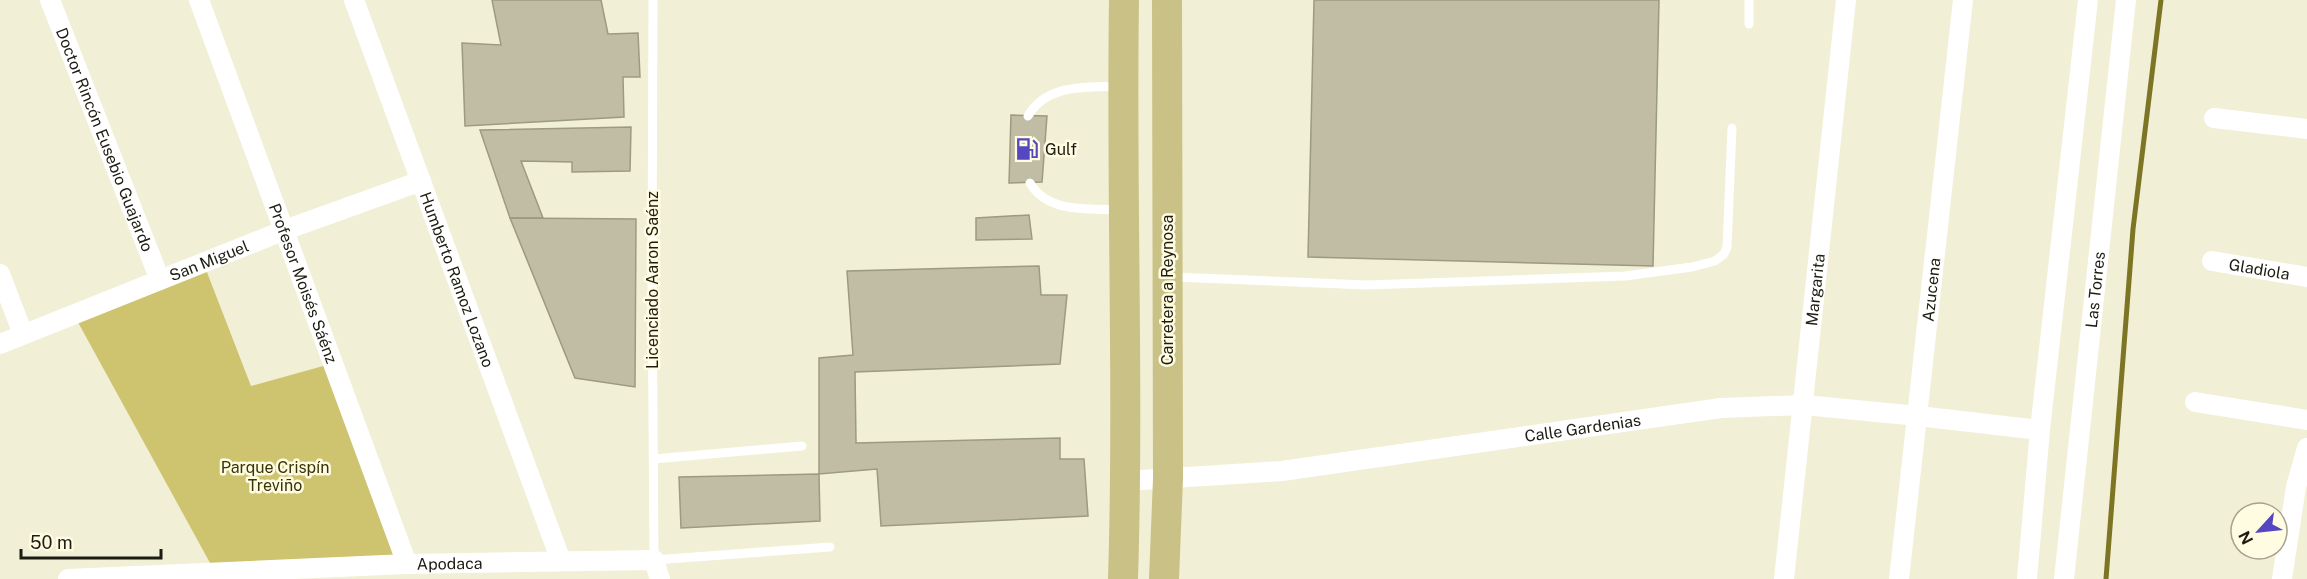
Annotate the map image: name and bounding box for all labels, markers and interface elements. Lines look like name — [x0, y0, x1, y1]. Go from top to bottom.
street label: Doctor Rincón Eusebio Guajardo — [52, 25, 157, 254]
fuel station icon: Gulf — [1014, 136, 1040, 162]
place label: Gulf — [1045, 140, 1077, 159]
street label: Humberto Ramoz Lozano — [416, 189, 498, 370]
street label: Licenciado Aaron Saénz — [643, 191, 662, 369]
street label: Profesor Moisés Sáénz — [265, 201, 341, 367]
street label: Carretera a Reynosa — [1158, 215, 1177, 365]
street label: San Miguel — [167, 236, 252, 285]
street label: Las Torres — [2082, 251, 2109, 329]
street label: Margarita — [1802, 252, 1829, 327]
street label: Gladiola — [2227, 255, 2291, 284]
street label: Azucena — [1918, 257, 1944, 323]
street label: Calle Gardenias — [1523, 411, 1642, 446]
park label: Parque Crispín Treviño — [221, 458, 329, 495]
north arrow — [2229, 501, 2289, 561]
scale bar — [21, 522, 160, 560]
text: N — [2235, 528, 2257, 547]
text: 50 m — [30, 532, 73, 553]
street label: Apodaca — [417, 554, 483, 574]

